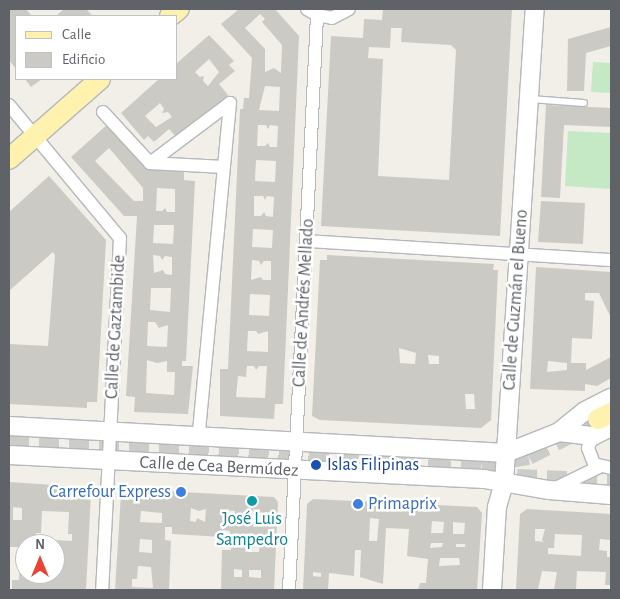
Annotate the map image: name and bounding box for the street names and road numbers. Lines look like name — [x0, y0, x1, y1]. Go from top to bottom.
street label: Calle de Guzmán el Bueno — [499, 209, 533, 391]
street label: Calle de Andrés Mellado — [289, 218, 319, 388]
street label: Calle de Gaztambide — [101, 254, 131, 400]
street label: Calle de Cea Bermúdez — [139, 452, 299, 482]

